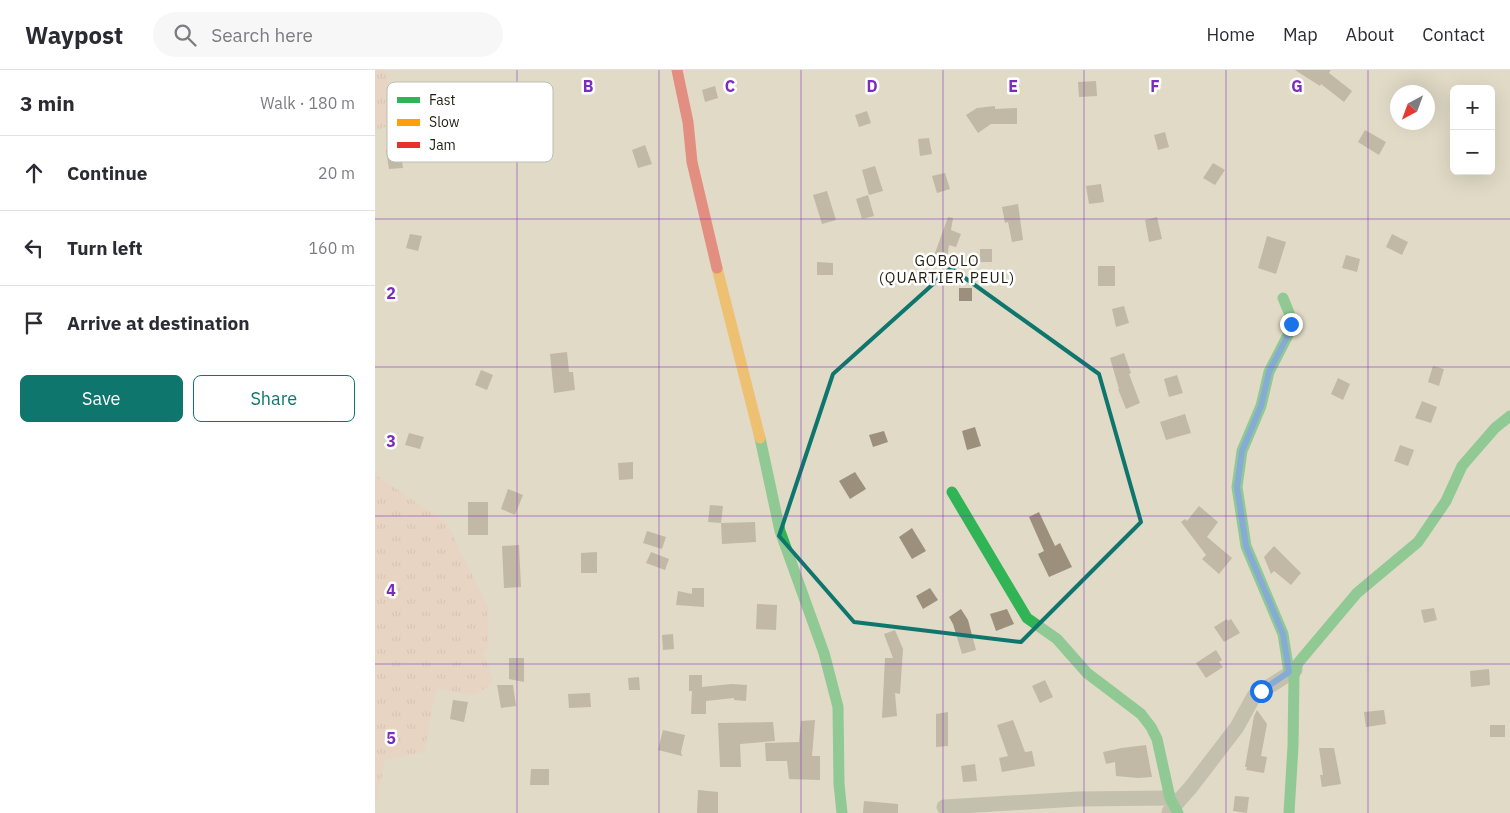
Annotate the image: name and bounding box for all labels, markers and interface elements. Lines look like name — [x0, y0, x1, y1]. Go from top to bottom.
search box — [153, 12, 503, 57]
text: Waypost — [25, 19, 123, 51]
icon: search — [171, 21, 199, 49]
text: Search here — [211, 23, 313, 47]
text: Home — [1207, 23, 1255, 46]
text: Map — [1283, 23, 1318, 46]
text: About — [1346, 23, 1394, 46]
text: Contact — [1422, 23, 1485, 46]
text: B — [583, 76, 594, 96]
text: C — [725, 76, 735, 96]
text: D — [866, 76, 878, 96]
text: E — [1008, 76, 1018, 96]
text: F — [1150, 76, 1160, 96]
text: G — [1291, 76, 1303, 96]
legend — [387, 82, 553, 162]
north arrow — [1390, 85, 1435, 130]
map controls — [1450, 85, 1495, 175]
button: + — [1450, 85, 1495, 130]
text: 3 min — [20, 89, 75, 117]
text: Fast — [429, 91, 455, 109]
text: Walk · 180 m — [260, 93, 355, 113]
text: Slow — [429, 113, 460, 131]
button: − — [1450, 130, 1495, 175]
text: Jam — [429, 136, 456, 154]
icon: ahead — [20, 159, 48, 187]
text: Continue — [67, 161, 147, 185]
text: 20 m — [318, 163, 355, 183]
icon: left — [20, 234, 48, 262]
text: Turn left — [67, 236, 143, 260]
text: 160 m — [308, 238, 355, 258]
district label: GOBOLO (QUARTIER PEUL) — [879, 251, 1015, 287]
text: 2 — [386, 283, 396, 303]
icon: arrive — [20, 309, 48, 337]
text: Arrive at destination — [67, 311, 250, 335]
route end — [1280, 313, 1303, 336]
button: Save — [20, 375, 183, 422]
button: Share — [193, 375, 355, 422]
text: 3 — [386, 431, 396, 451]
text: 4 — [386, 580, 396, 600]
route start — [1250, 680, 1273, 703]
text: 5 — [386, 728, 396, 748]

